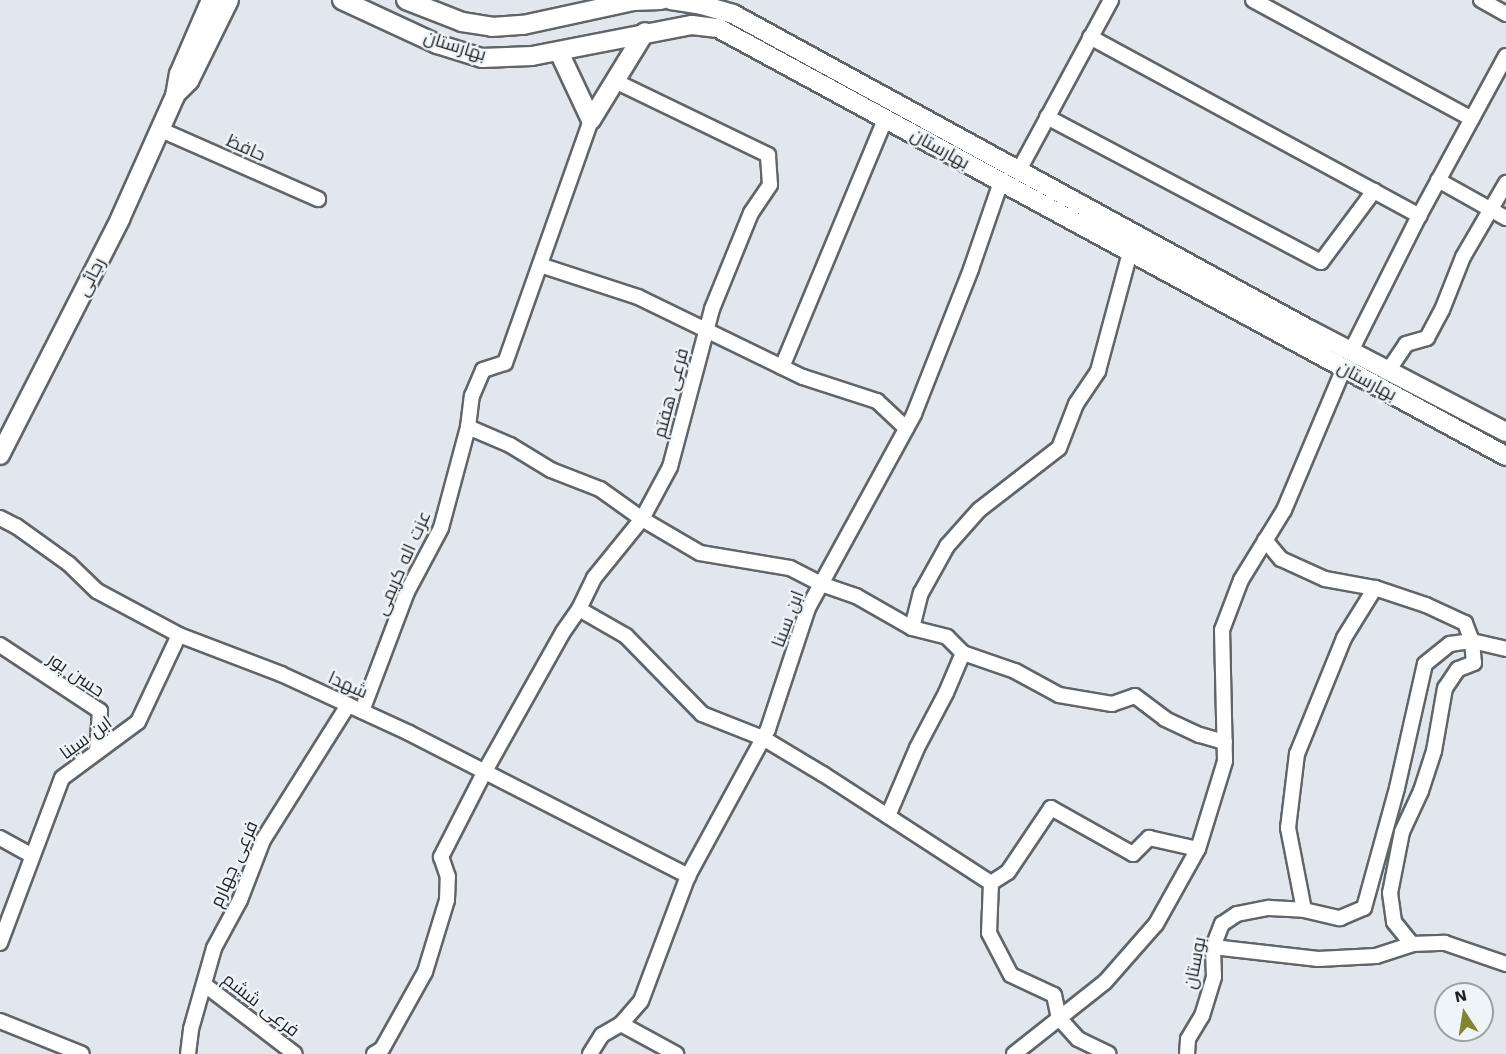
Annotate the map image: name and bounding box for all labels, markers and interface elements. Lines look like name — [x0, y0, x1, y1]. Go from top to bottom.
street label: بهارستان — [421, 26, 489, 66]
street label: بهارستان — [907, 124, 973, 174]
street label: حافظ — [223, 130, 269, 166]
street label: رجائی — [72, 254, 110, 300]
street label: فرعی هفتم — [649, 346, 693, 440]
street label: بهارستان — [1334, 356, 1400, 406]
street label: عزت اله کریمی — [370, 507, 436, 619]
street label: ابن سینا — [767, 588, 809, 650]
street label: حسن پور — [44, 648, 108, 702]
street label: شهدا — [325, 667, 371, 703]
street label: ابن سینا — [56, 712, 116, 764]
street label: فرعی چهارم — [205, 817, 263, 911]
street label: بوستان — [1179, 935, 1211, 991]
street label: فرعی ششم — [218, 968, 304, 1042]
north arrow — [1434, 982, 1494, 1042]
text: N — [1453, 985, 1468, 1006]

